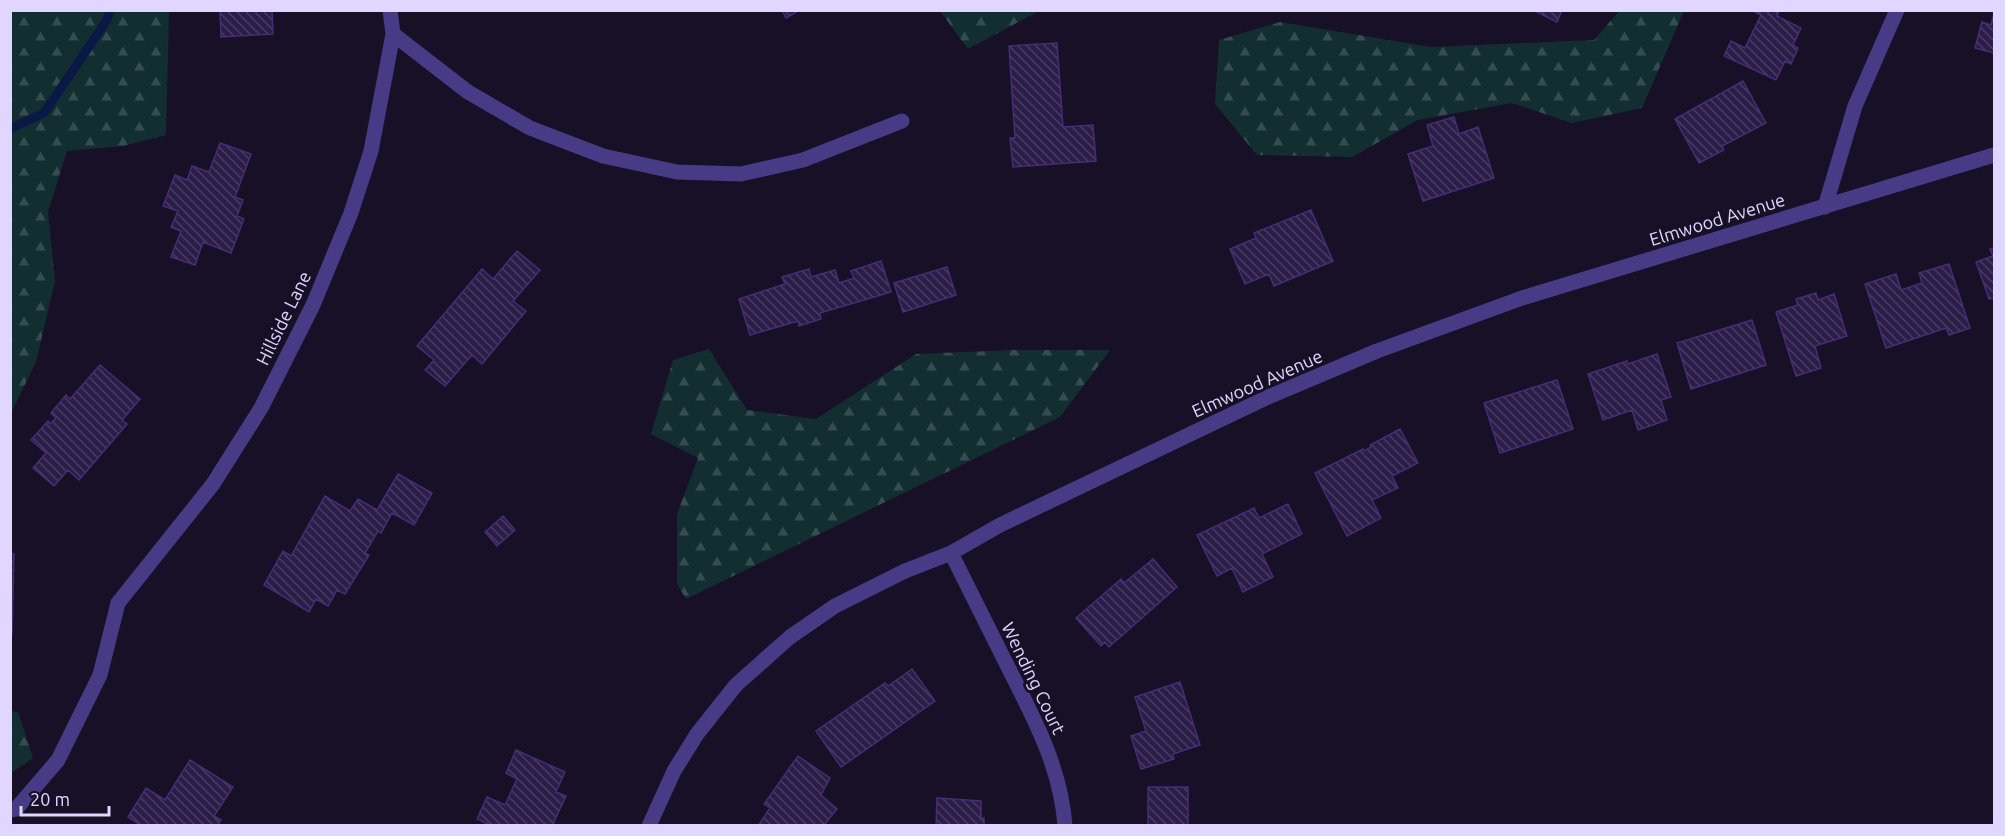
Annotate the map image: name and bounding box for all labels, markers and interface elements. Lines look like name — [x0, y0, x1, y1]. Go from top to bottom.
street label: Elmwood Avenue — [1647, 189, 1787, 249]
street label: Hillside Lane — [252, 268, 314, 368]
street label: Elmwood Avenue — [1189, 345, 1325, 421]
street label: Wending Court — [998, 619, 1070, 737]
scale bar — [21, 779, 110, 817]
text: 20 m — [30, 789, 70, 809]

